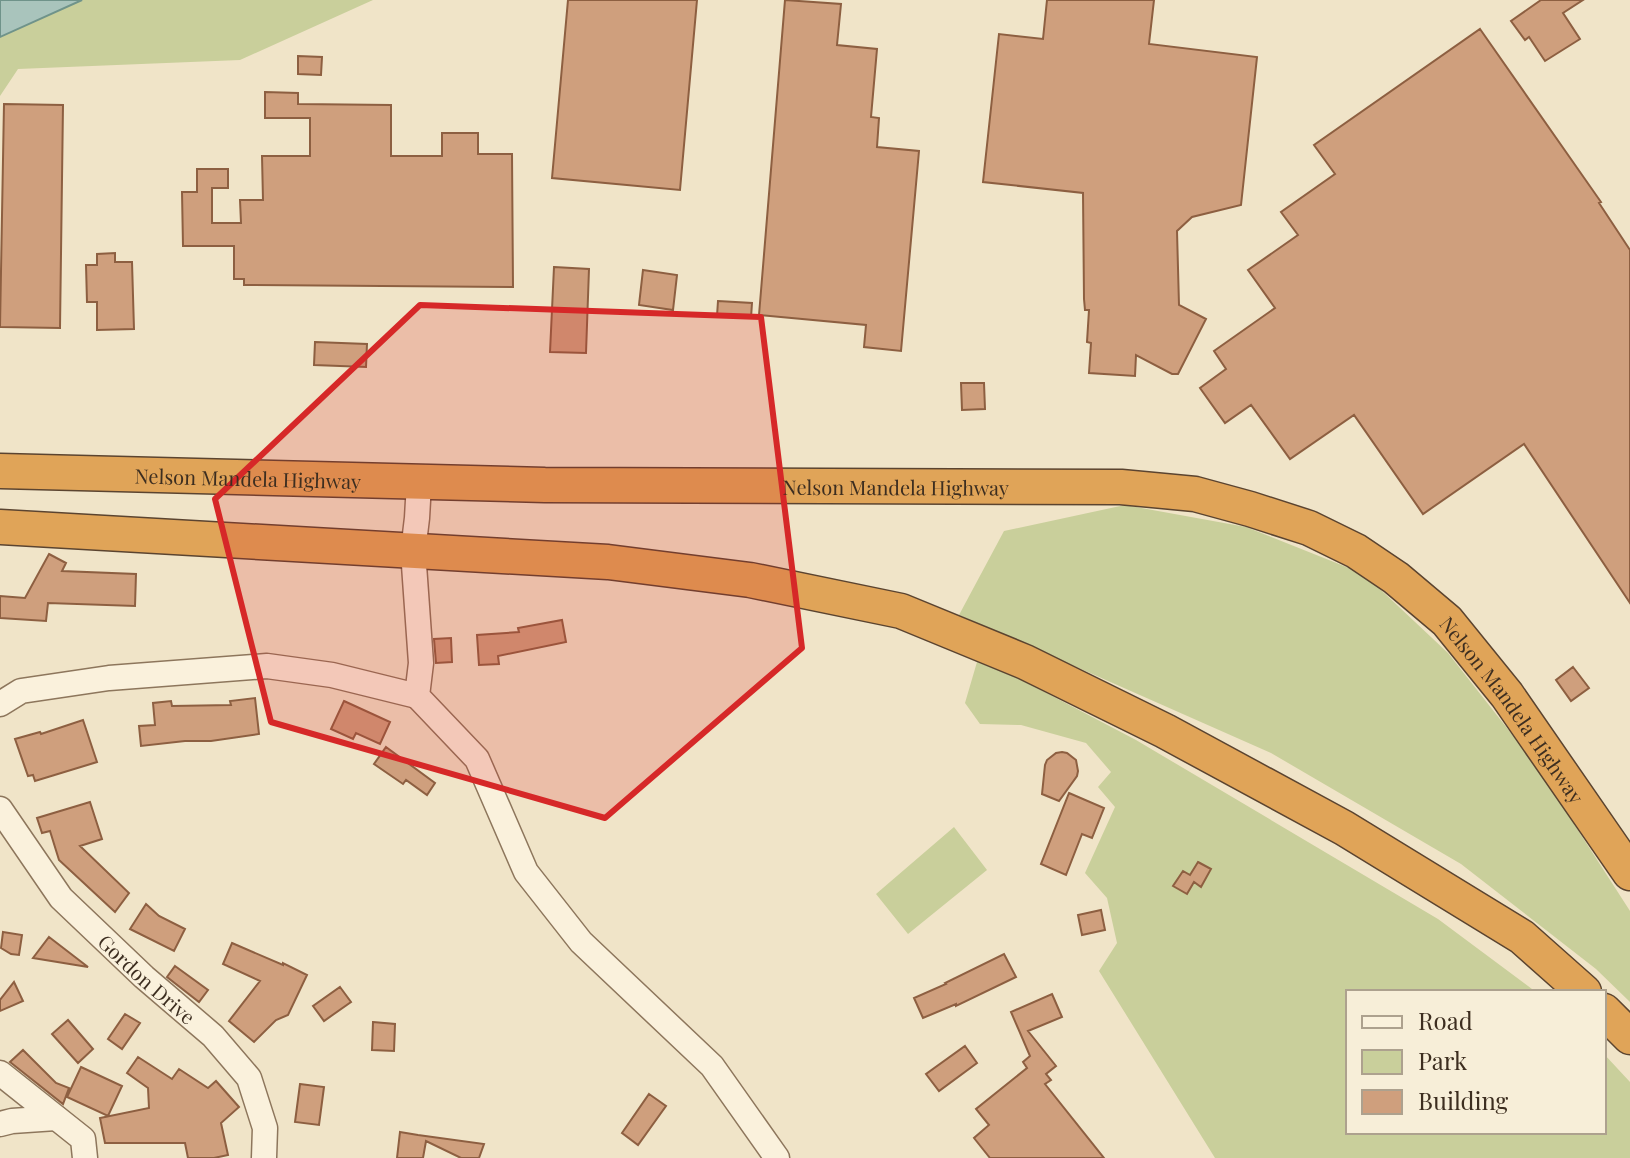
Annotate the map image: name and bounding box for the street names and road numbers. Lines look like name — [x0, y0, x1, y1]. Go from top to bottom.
street label: Nelson Mandela Highway — [134, 461, 361, 494]
street label: Nelson Mandela Highway — [783, 472, 1009, 500]
street label: Nelson Mandela Highway — [1435, 610, 1591, 808]
street label: Gordon Drive — [93, 928, 202, 1029]

